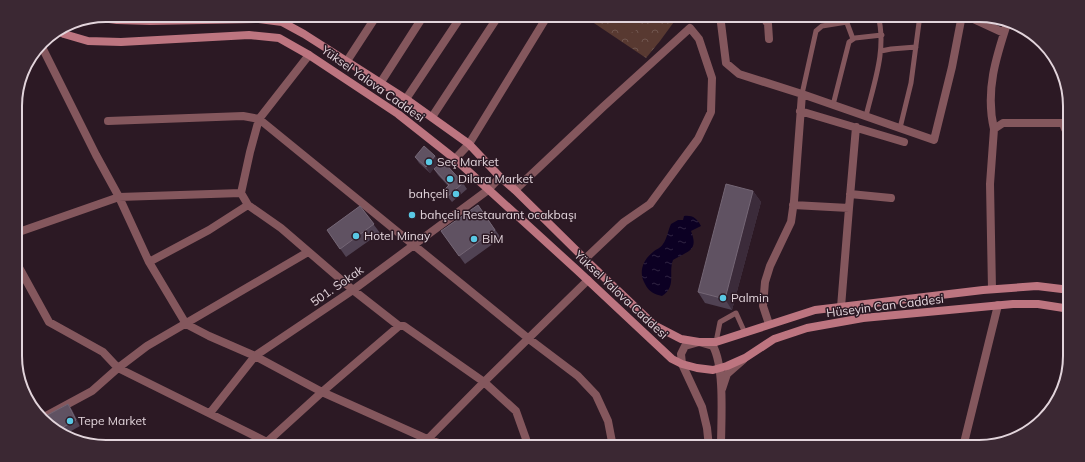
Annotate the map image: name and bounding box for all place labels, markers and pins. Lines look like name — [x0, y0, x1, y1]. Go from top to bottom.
place label: Seç Market — [437, 154, 499, 169]
marker: Seç Market — [424, 157, 434, 167]
place label: Dilara Market — [458, 171, 533, 186]
marker: Dilara Market — [445, 174, 455, 184]
place label: bahçeli — [409, 186, 448, 201]
marker: bahçeli — [451, 189, 461, 199]
place label: bahçeli Restaurant ocakbaşı — [420, 207, 577, 222]
marker: bahçeli Restaurant ocakbaşı — [407, 210, 417, 220]
place label: Hotel Minay — [364, 228, 431, 243]
marker: Hotel Minay — [351, 231, 361, 241]
place label: BİM — [482, 231, 504, 246]
marker: BİM — [469, 234, 479, 244]
place label: Palmin — [731, 290, 769, 305]
marker: Palmin — [718, 293, 728, 303]
place label: Tepe Market — [78, 413, 146, 428]
marker: Tepe Market — [65, 416, 75, 426]

